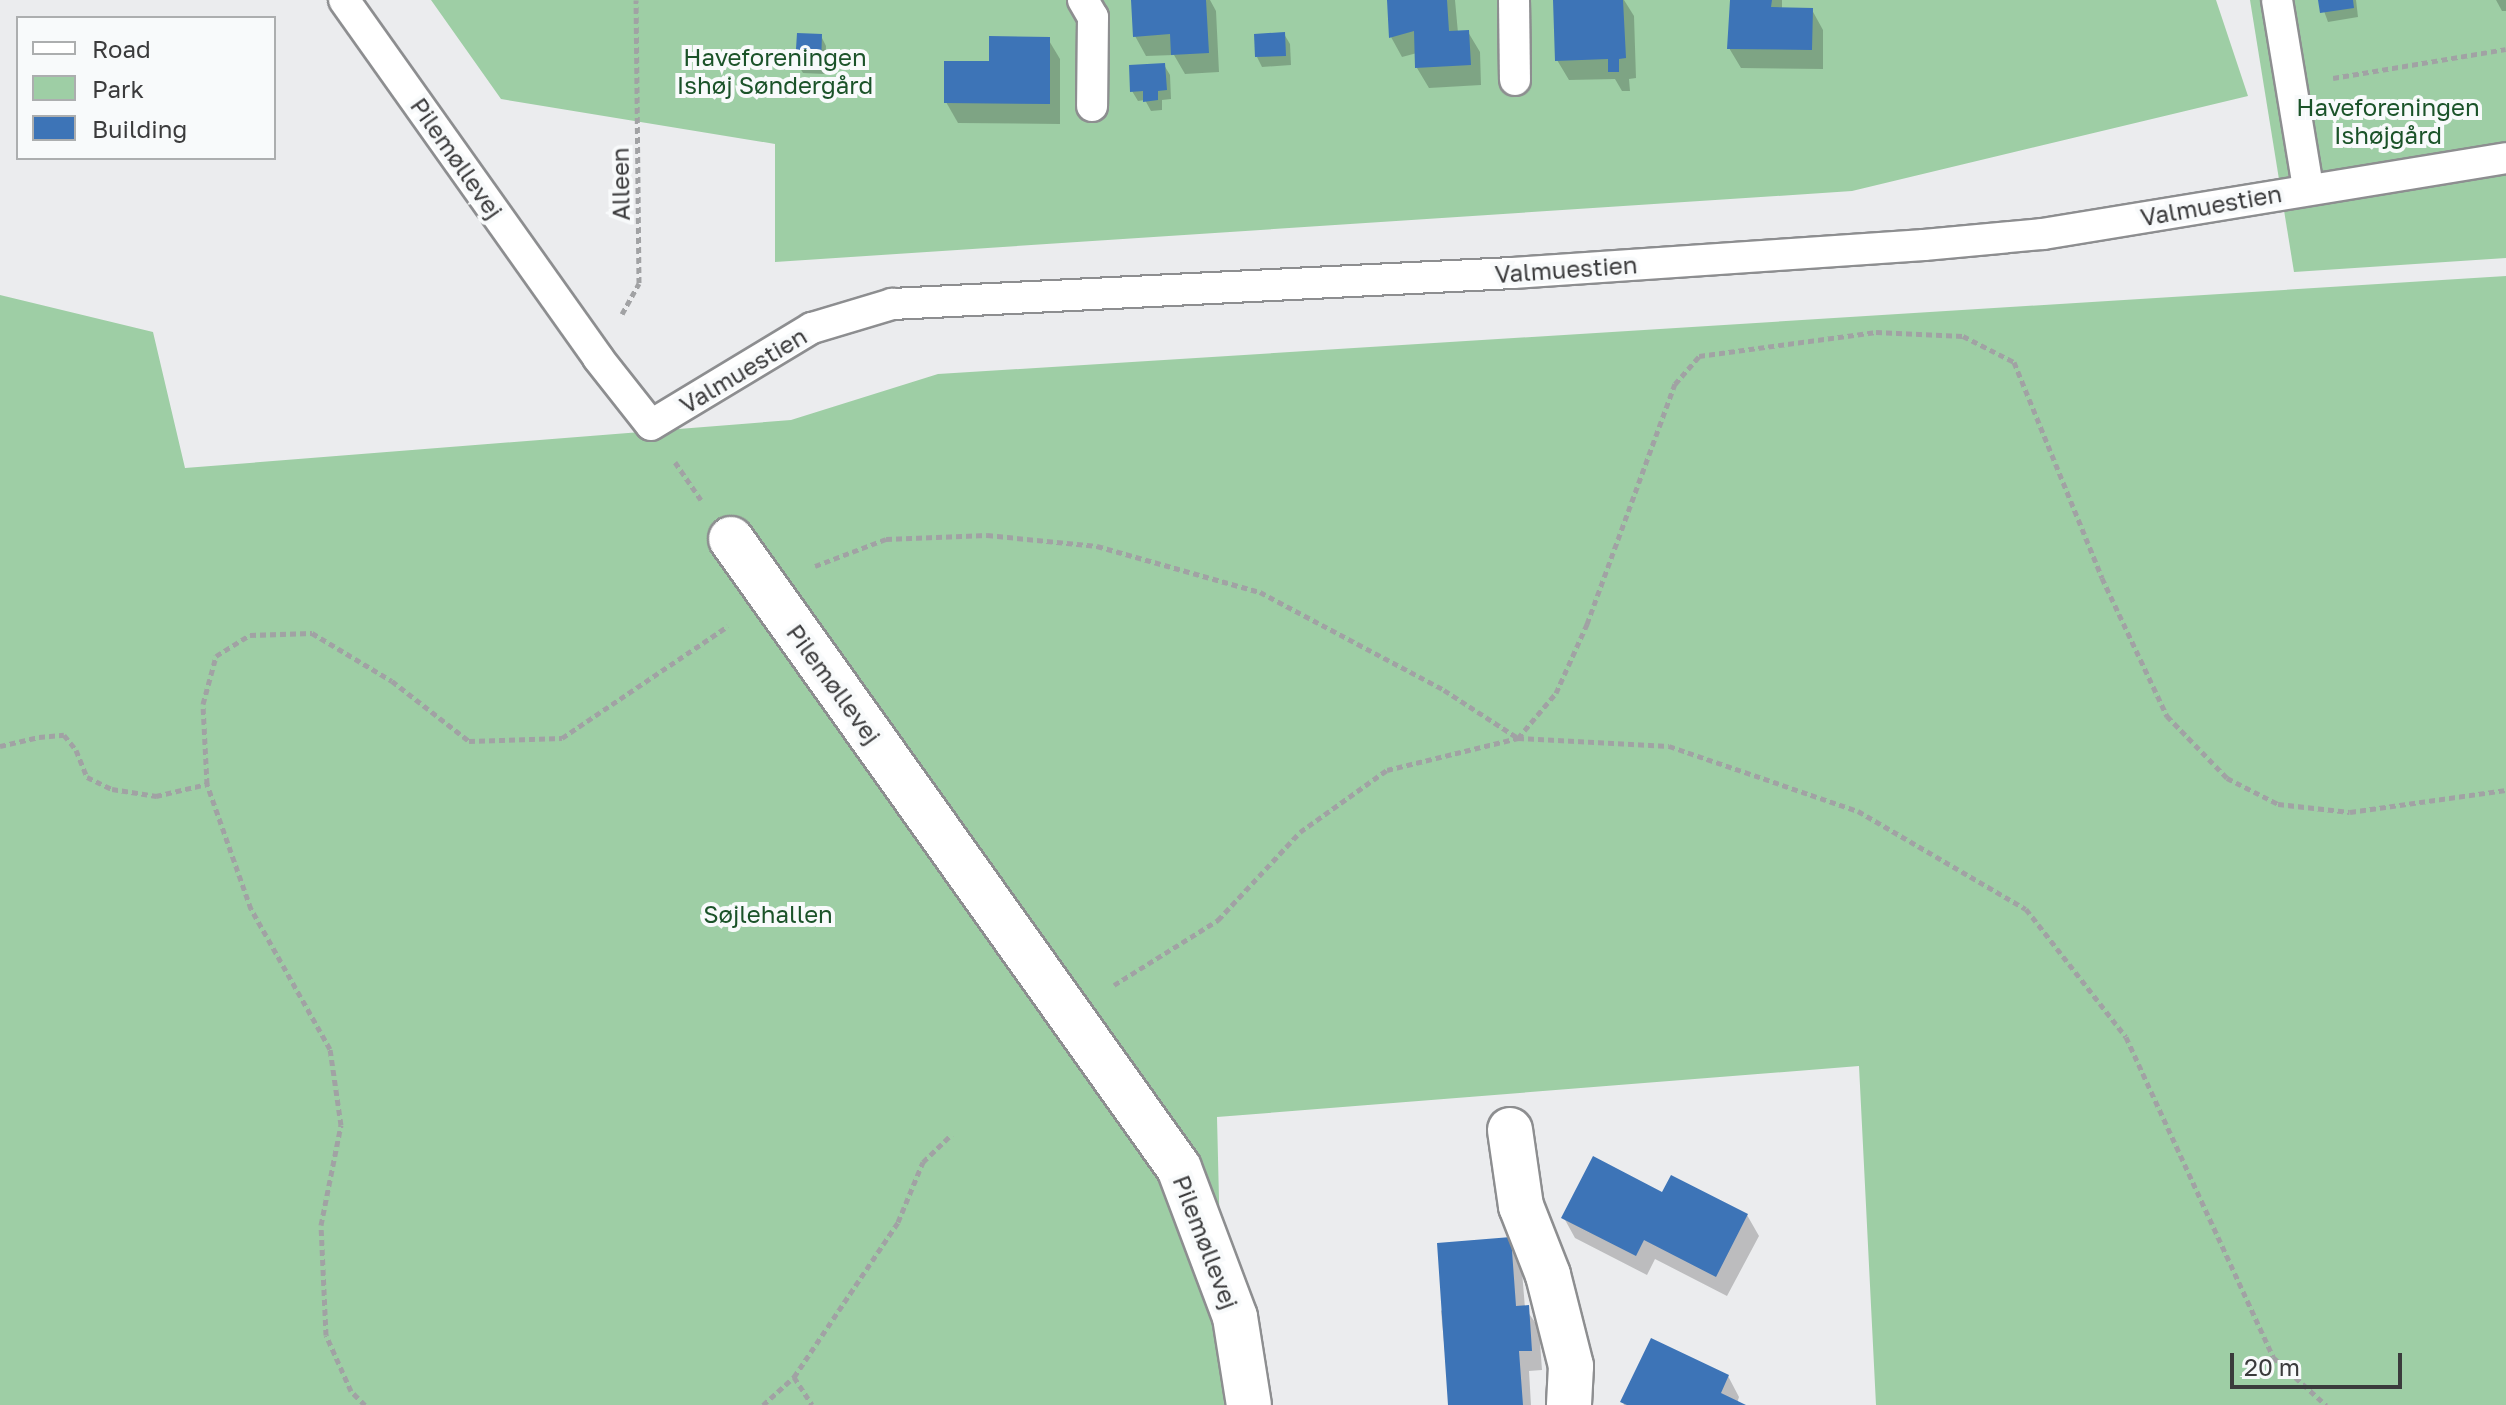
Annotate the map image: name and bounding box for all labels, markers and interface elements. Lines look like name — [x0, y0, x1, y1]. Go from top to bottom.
legend — [16, 16, 276, 160]
text: Road — [92, 34, 151, 63]
park label: Haveforeningen Ishøj Søndergård — [677, 43, 873, 99]
text: Park — [92, 74, 144, 103]
street label: Pilemøllevej — [405, 92, 509, 224]
park label: Haveforeningen Ishøjgård — [2296, 93, 2480, 149]
text: Building — [92, 114, 187, 143]
street label: Alleen — [605, 147, 635, 221]
street label: Valmuestien — [2138, 178, 2284, 232]
street label: Valmuestien — [1494, 250, 1638, 288]
street label: Valmuestien — [674, 321, 812, 419]
street label: Pilemøllevej — [781, 618, 887, 750]
park label: Søjlehallen — [703, 900, 833, 928]
street label: Pilemøllevej — [1167, 1171, 1245, 1313]
scale bar — [2234, 1337, 2406, 1387]
text: 20 m — [2244, 1352, 2300, 1381]

